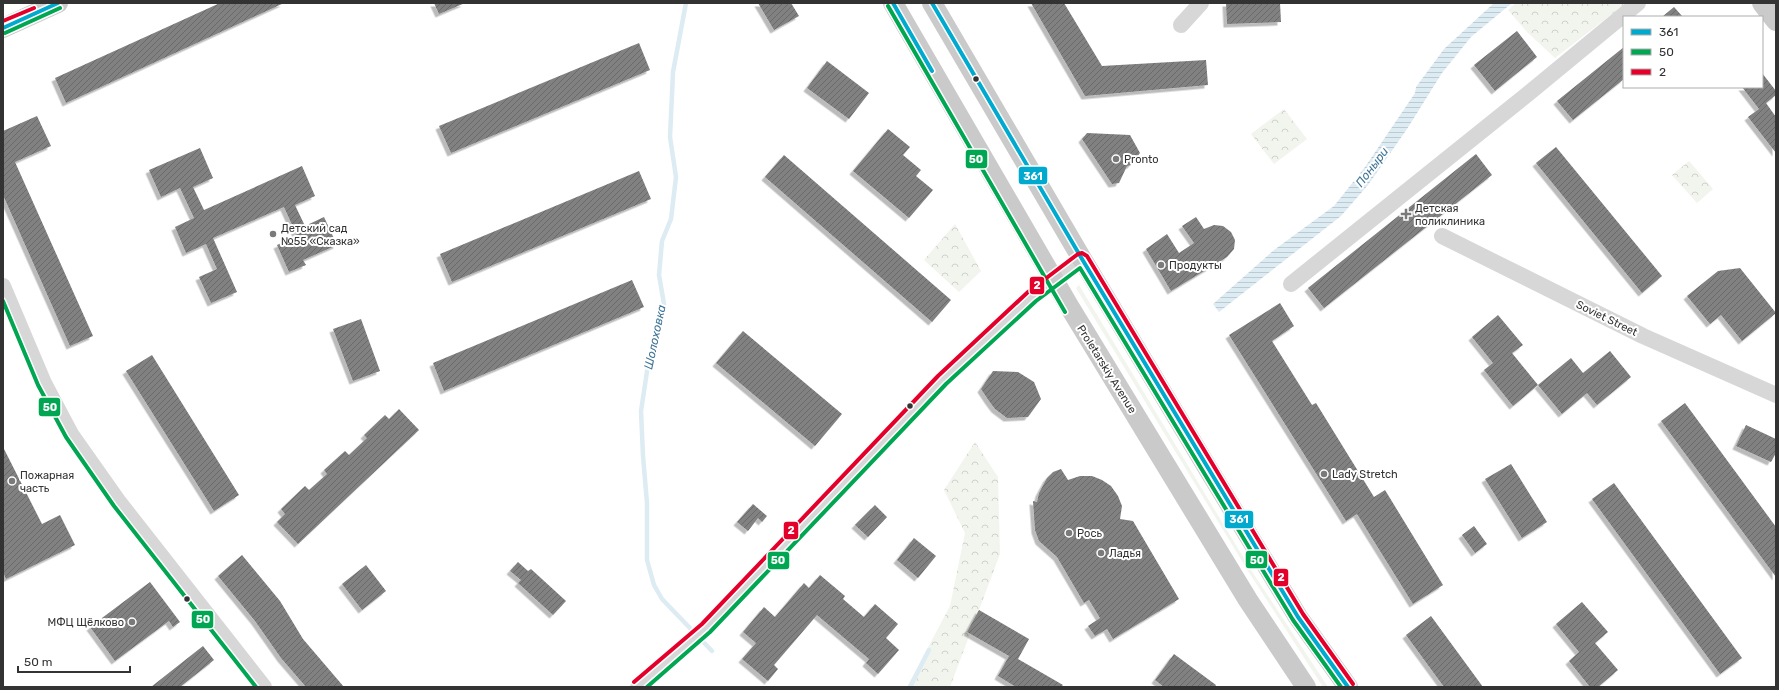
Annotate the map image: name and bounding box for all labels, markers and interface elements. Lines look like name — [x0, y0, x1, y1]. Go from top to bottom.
legend — [1623, 16, 1763, 88]
text: 361 — [1659, 25, 1678, 39]
text: 50 — [1659, 45, 1674, 59]
text: 2 — [1659, 65, 1666, 79]
unlabelled marker — [971, 74, 981, 84]
water label: Поныри — [1353, 145, 1391, 189]
line badge: 50 — [965, 149, 988, 169]
text: 50 — [969, 153, 983, 166]
place label: Pronto — [1124, 153, 1159, 166]
marker: Pronto — [1111, 154, 1121, 164]
line badge: 361 — [1018, 166, 1048, 185]
text: 361 — [1023, 170, 1043, 183]
place label: Детская поликлиника — [1415, 202, 1485, 228]
marker: Детская поликлиника — [1400, 208, 1412, 220]
place label: Детский сад №55 «Сказка» — [281, 222, 360, 248]
marker: Детский сад №55 «Сказка» — [268, 229, 278, 239]
place label: Продукты — [1169, 259, 1222, 272]
marker: Продукты — [1156, 260, 1166, 270]
line badge: 2 — [1029, 276, 1045, 295]
text: 2 — [1033, 279, 1041, 292]
street label: Soviet Street — [1574, 298, 1640, 339]
water label: Шолоховка — [641, 303, 669, 371]
street label: Proletarskiy Avenue — [1074, 323, 1139, 416]
line badge: 50 — [38, 397, 61, 417]
text: 50 — [43, 401, 57, 414]
unlabelled marker — [905, 401, 915, 411]
place label: Lady Stretch — [1332, 468, 1398, 481]
place label: Пожарная часть — [20, 469, 74, 495]
marker: Lady Stretch — [1319, 469, 1329, 479]
marker: Пожарная часть — [7, 476, 17, 486]
line badge: 361 — [1224, 510, 1254, 529]
text: 361 — [1229, 513, 1249, 526]
line badge: 2 — [783, 521, 799, 540]
text: 2 — [787, 524, 795, 537]
place label: Рось — [1077, 527, 1102, 540]
marker: Рось — [1064, 528, 1074, 538]
place label: Ладья — [1109, 547, 1141, 560]
marker: Ладья — [1096, 548, 1106, 558]
line badge: 50 — [1245, 550, 1268, 569]
line badge: 50 — [767, 551, 790, 570]
text: 50 — [771, 554, 785, 567]
text: 50 — [1250, 554, 1264, 567]
line badge: 2 — [1273, 568, 1289, 587]
text: 2 — [1277, 571, 1285, 584]
unlabelled marker — [182, 594, 192, 604]
line badge: 50 — [191, 610, 214, 629]
text: 50 — [196, 613, 210, 626]
place label: МФЦ Щёлково — [47, 616, 124, 629]
marker: МФЦ Щёлково — [127, 617, 137, 627]
scale bar — [18, 648, 130, 674]
text: 50 m — [24, 655, 52, 669]

